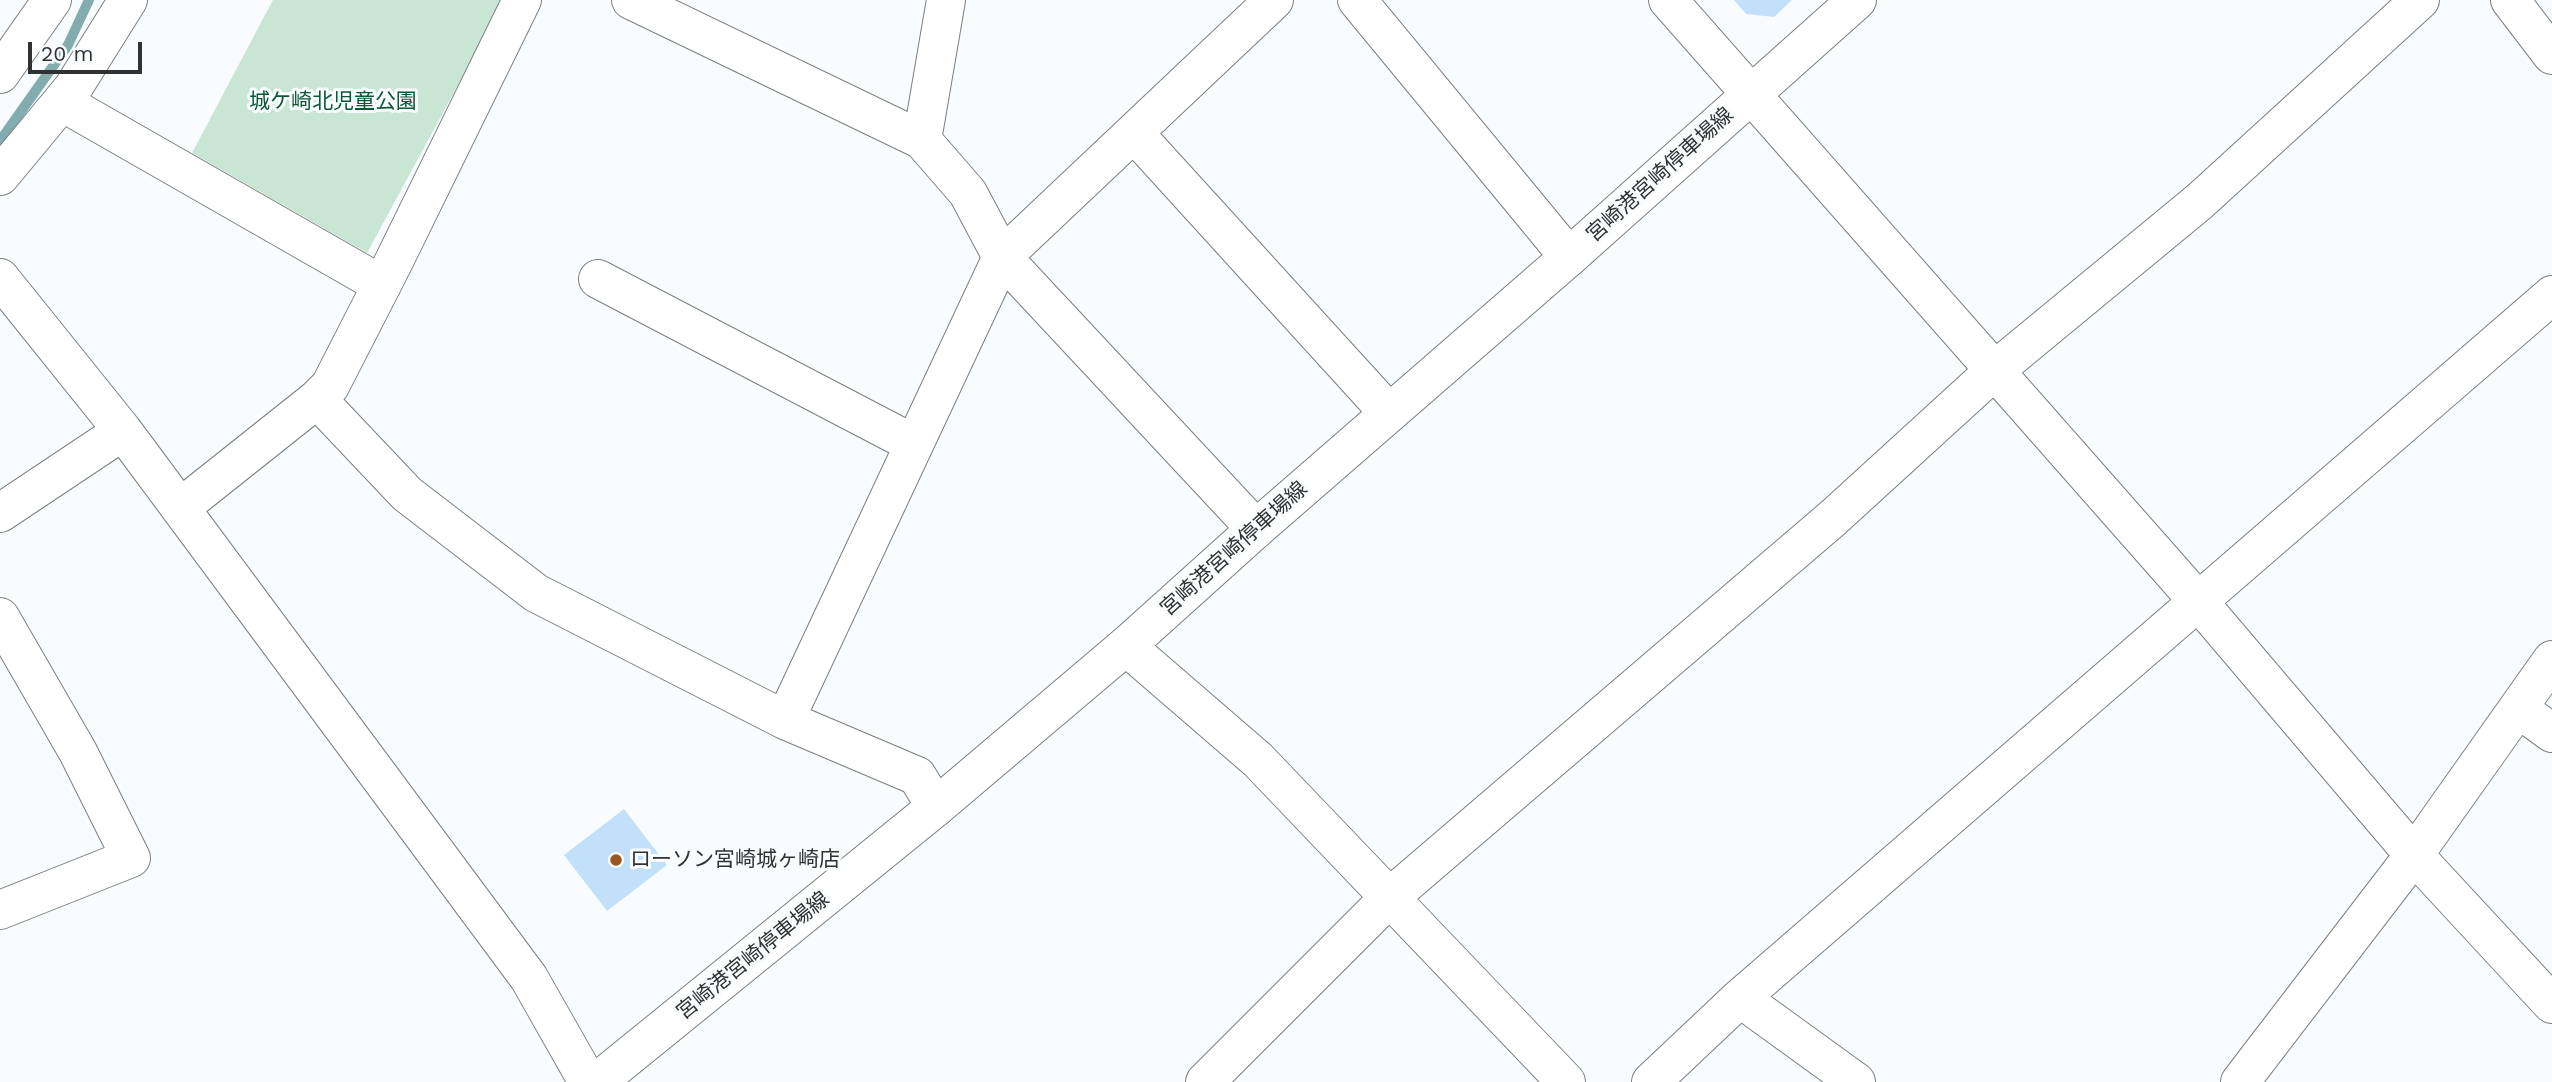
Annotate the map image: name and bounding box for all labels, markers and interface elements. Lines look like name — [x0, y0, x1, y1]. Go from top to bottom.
scale bar — [32, 28, 145, 72]
text: 20 m — [41, 41, 93, 66]
park label: 城ケ崎北児童公園 — [249, 89, 417, 115]
street label: 宮崎港宮崎停車場線 — [1581, 102, 1739, 248]
street label: 宮崎港宮崎停車場線 — [1155, 476, 1313, 622]
place label: ローソン宮崎城ヶ崎店 — [630, 847, 840, 873]
marker: ローソン宮崎城ヶ崎店 — [608, 852, 624, 868]
street label: 宮崎港宮崎停車場線 — [672, 887, 834, 1025]

